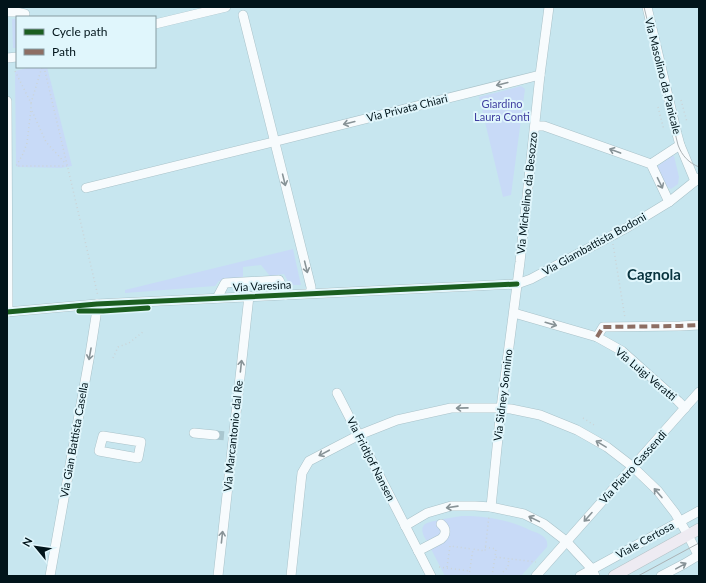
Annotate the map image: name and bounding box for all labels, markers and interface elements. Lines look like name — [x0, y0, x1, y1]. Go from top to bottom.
legend — [16, 16, 156, 68]
street label: Via Masolino da Panicale — [643, 16, 684, 136]
text: Cycle path — [52, 24, 107, 39]
text: Path — [52, 44, 76, 59]
one-way arrow — [496, 81, 509, 89]
street label: Via Privata Chiari — [365, 91, 449, 124]
park label: Giardino Laura Conti — [474, 97, 530, 123]
one-way arrow — [343, 119, 356, 127]
street label: Via Michelino da Besozzo — [514, 131, 539, 255]
one-way arrow — [609, 147, 621, 155]
one-way arrow — [281, 173, 288, 186]
one-way arrow — [657, 177, 664, 189]
street label: Via Giambattista Bodoni — [540, 209, 648, 278]
one-way arrow — [302, 260, 310, 273]
district label: Cagnola — [627, 265, 681, 283]
street label: Via Varesina — [232, 277, 292, 294]
one-way arrow — [545, 321, 558, 328]
street label: Via Luigi Veratti — [613, 344, 679, 403]
one-way arrow — [85, 347, 93, 360]
street label: Via Sidney Sonnino — [490, 348, 515, 442]
one-way arrow — [237, 360, 245, 373]
street label: Via Marcantonio dal Re — [220, 379, 245, 492]
street label: Via Gian Battista Casella — [57, 381, 90, 499]
one-way arrow — [456, 404, 469, 412]
street label: Via Fridtjof Nansen — [345, 415, 398, 503]
street label: Via Pietro Gassendi — [596, 427, 669, 506]
one-way arrow — [596, 440, 607, 448]
one-way arrow — [318, 450, 330, 457]
one-way arrow — [654, 487, 663, 498]
one-way arrow — [446, 503, 459, 511]
one-way arrow — [584, 511, 593, 521]
one-way arrow — [528, 515, 540, 523]
street label: Viale Certosa — [614, 518, 676, 561]
north arrow — [16, 527, 56, 567]
one-way arrow — [218, 531, 226, 544]
text: N — [19, 535, 35, 549]
one-way arrow — [674, 561, 686, 569]

